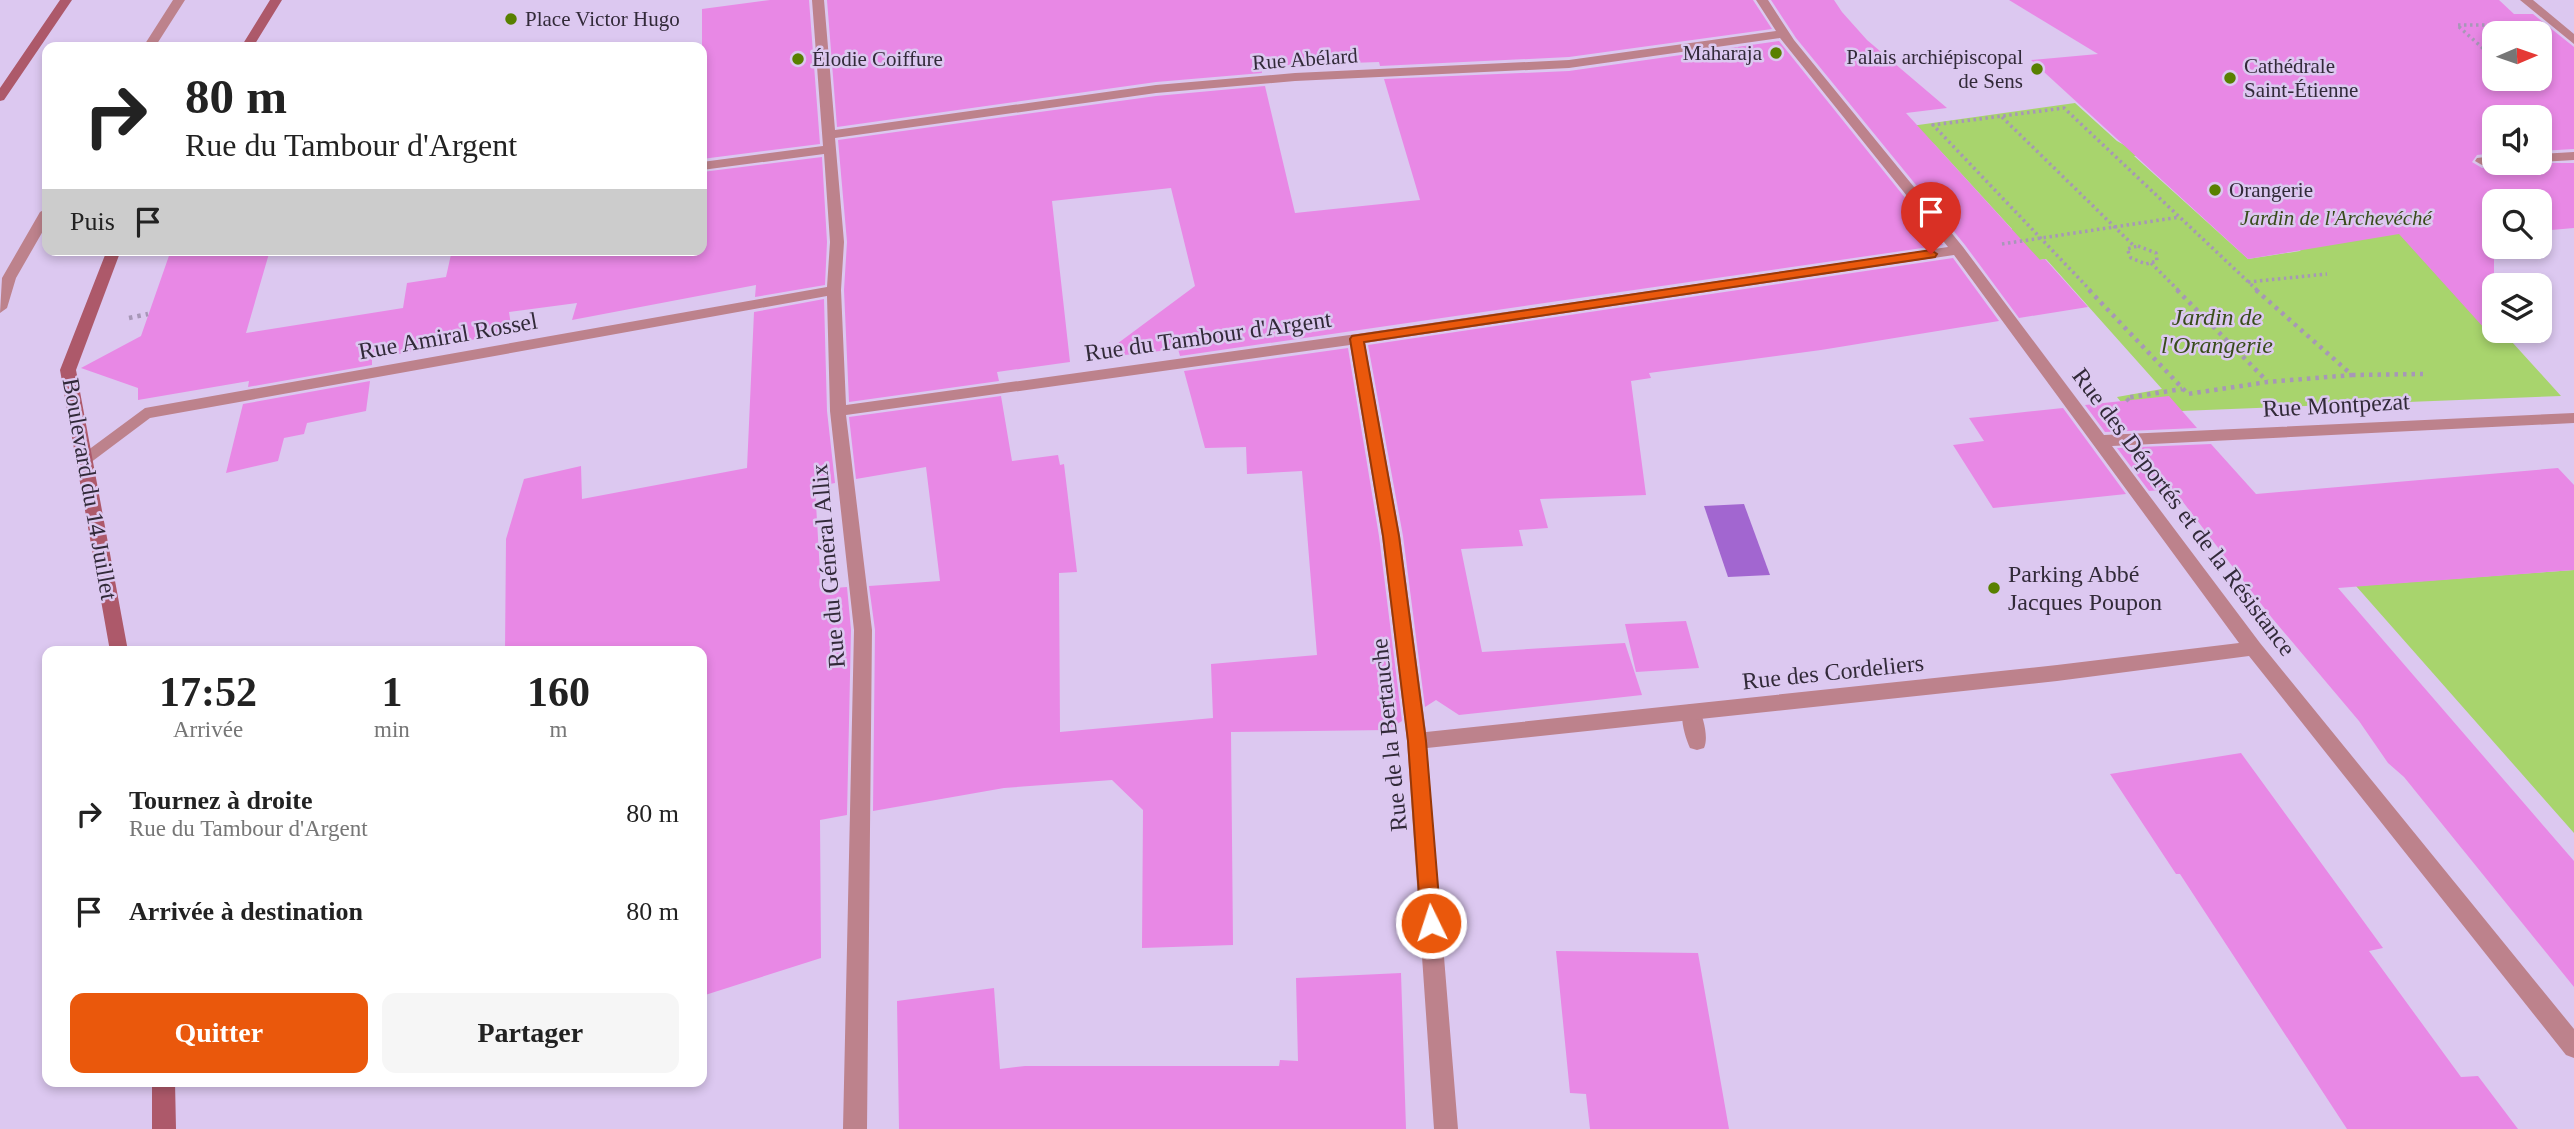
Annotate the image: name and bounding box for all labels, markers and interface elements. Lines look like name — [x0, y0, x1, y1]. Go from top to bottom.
place label: Place Victor Hugo — [525, 7, 680, 31]
marker: Place Victor Hugo — [503, 11, 519, 27]
north arrow — [2482, 21, 2552, 91]
map controls — [2482, 21, 2552, 343]
place label: Maharaja — [1683, 41, 1763, 65]
street label: Rue Abélard — [1252, 43, 1359, 75]
marker: Maharaja — [1768, 45, 1784, 61]
place label: Palais archiépiscopal de Sens — [1846, 45, 2023, 93]
place label: Élodie Coiffure — [812, 47, 943, 71]
marker: Élodie Coiffure — [790, 51, 806, 67]
place label: Cathédrale Saint-Étienne — [2244, 54, 2358, 102]
marker: Palais archiépiscopal de Sens — [2029, 61, 2045, 77]
text: 80 m — [185, 69, 287, 124]
icon: right — [70, 70, 161, 161]
marker: Cathédrale Saint-Étienne — [2222, 70, 2238, 86]
button: sound — [2482, 105, 2552, 175]
text: Rue du Tambour d'Argent — [185, 127, 517, 163]
place label: Orangerie — [2229, 178, 2313, 202]
pin — [1901, 182, 1961, 254]
marker: Orangerie — [2207, 182, 2223, 198]
button: search — [2482, 189, 2552, 259]
icon: arrive — [1912, 193, 1950, 231]
icon: arrive — [129, 203, 167, 241]
park label: Jardin de l'Archevéché — [2240, 206, 2434, 230]
text: Puis — [70, 207, 115, 236]
button: layers — [2482, 273, 2552, 343]
park label: Jardin de l'Orangerie — [2161, 304, 2273, 358]
street label: Rue du Tambour d'Argent — [1083, 306, 1333, 366]
street label: Rue Amiral Rossel — [356, 307, 540, 365]
street label: Rue des Déportés et de la Résistance — [2067, 363, 2301, 661]
street label: Boulevard du 14 Juillet — [58, 376, 122, 602]
street label: Rue Montpezat — [2262, 388, 2411, 422]
street label: Rue du Général Allix — [806, 463, 850, 669]
place label: Parking Abbé Jacques Poupon — [2008, 561, 2162, 615]
marker: Parking Abbé Jacques Poupon — [1986, 580, 2002, 596]
street label: Rue de la Bertauche — [1366, 637, 1412, 833]
street label: Rue des Cordeliers — [1741, 650, 1925, 694]
text: 17:52 — [159, 669, 257, 715]
text: 1 — [381, 669, 402, 715]
text: 160 — [527, 669, 590, 715]
text: Arrivée — [173, 717, 243, 742]
text: min — [374, 717, 410, 742]
text: m — [549, 717, 567, 742]
text: Tournez à droite — [129, 786, 312, 815]
icon: right — [70, 795, 108, 833]
text: 80 m — [626, 799, 679, 828]
text: Rue du Tambour d'Argent — [129, 816, 368, 841]
position arrow — [1394, 886, 1468, 960]
icon: arrive — [70, 893, 108, 931]
text: Arrivée à destination — [129, 897, 363, 926]
text: 80 m — [626, 897, 679, 926]
button: Quitter — [70, 993, 368, 1073]
button: Partager — [382, 993, 679, 1073]

